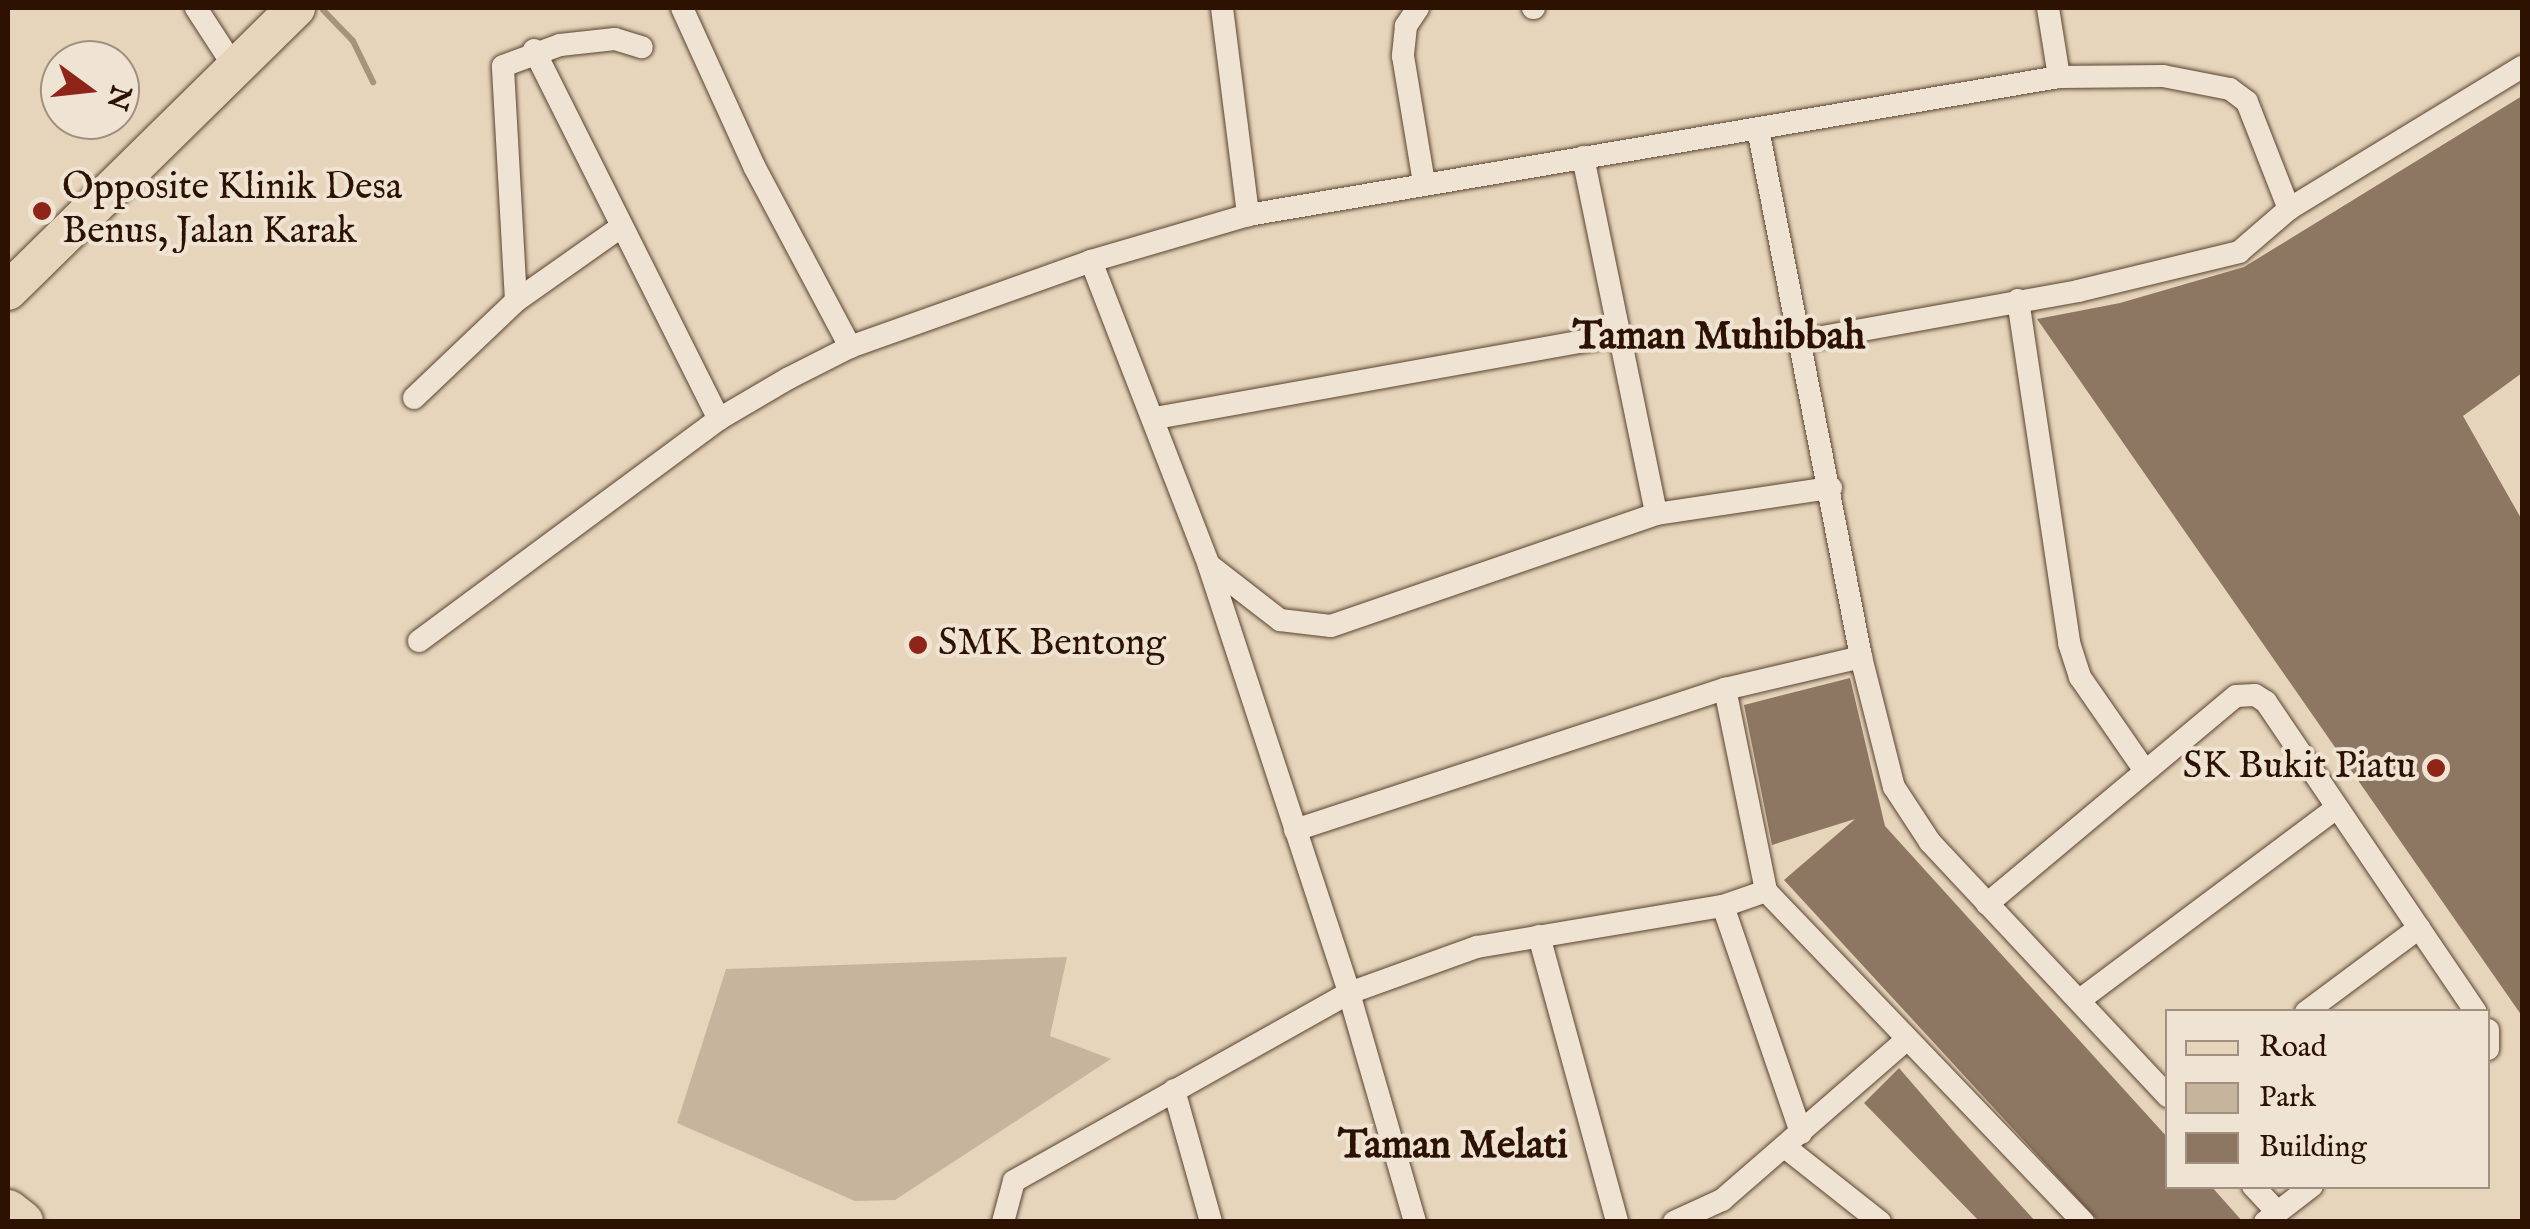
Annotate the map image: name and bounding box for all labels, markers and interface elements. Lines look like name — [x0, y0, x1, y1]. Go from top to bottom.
north arrow — [40, 40, 140, 140]
text: N — [97, 81, 138, 114]
place label: Opposite Klinik Desa Benus, Jalan Karak — [62, 166, 402, 255]
marker: Opposite Klinik Desa Benus, Jalan Karak — [31, 200, 53, 222]
district label: Taman Muhibbah — [1573, 314, 1865, 362]
place label: SMK Bentong — [938, 622, 1166, 668]
marker: SMK Bentong — [907, 634, 929, 656]
place label: SK Bukit Piatu — [2183, 745, 2416, 791]
marker: SK Bukit Piatu — [2425, 757, 2447, 779]
legend — [2165, 1009, 2490, 1189]
text: Road — [2259, 1029, 2327, 1067]
text: Park — [2259, 1079, 2316, 1117]
district label: Taman Melati — [1338, 1123, 1568, 1171]
text: Building — [2259, 1129, 2367, 1167]

